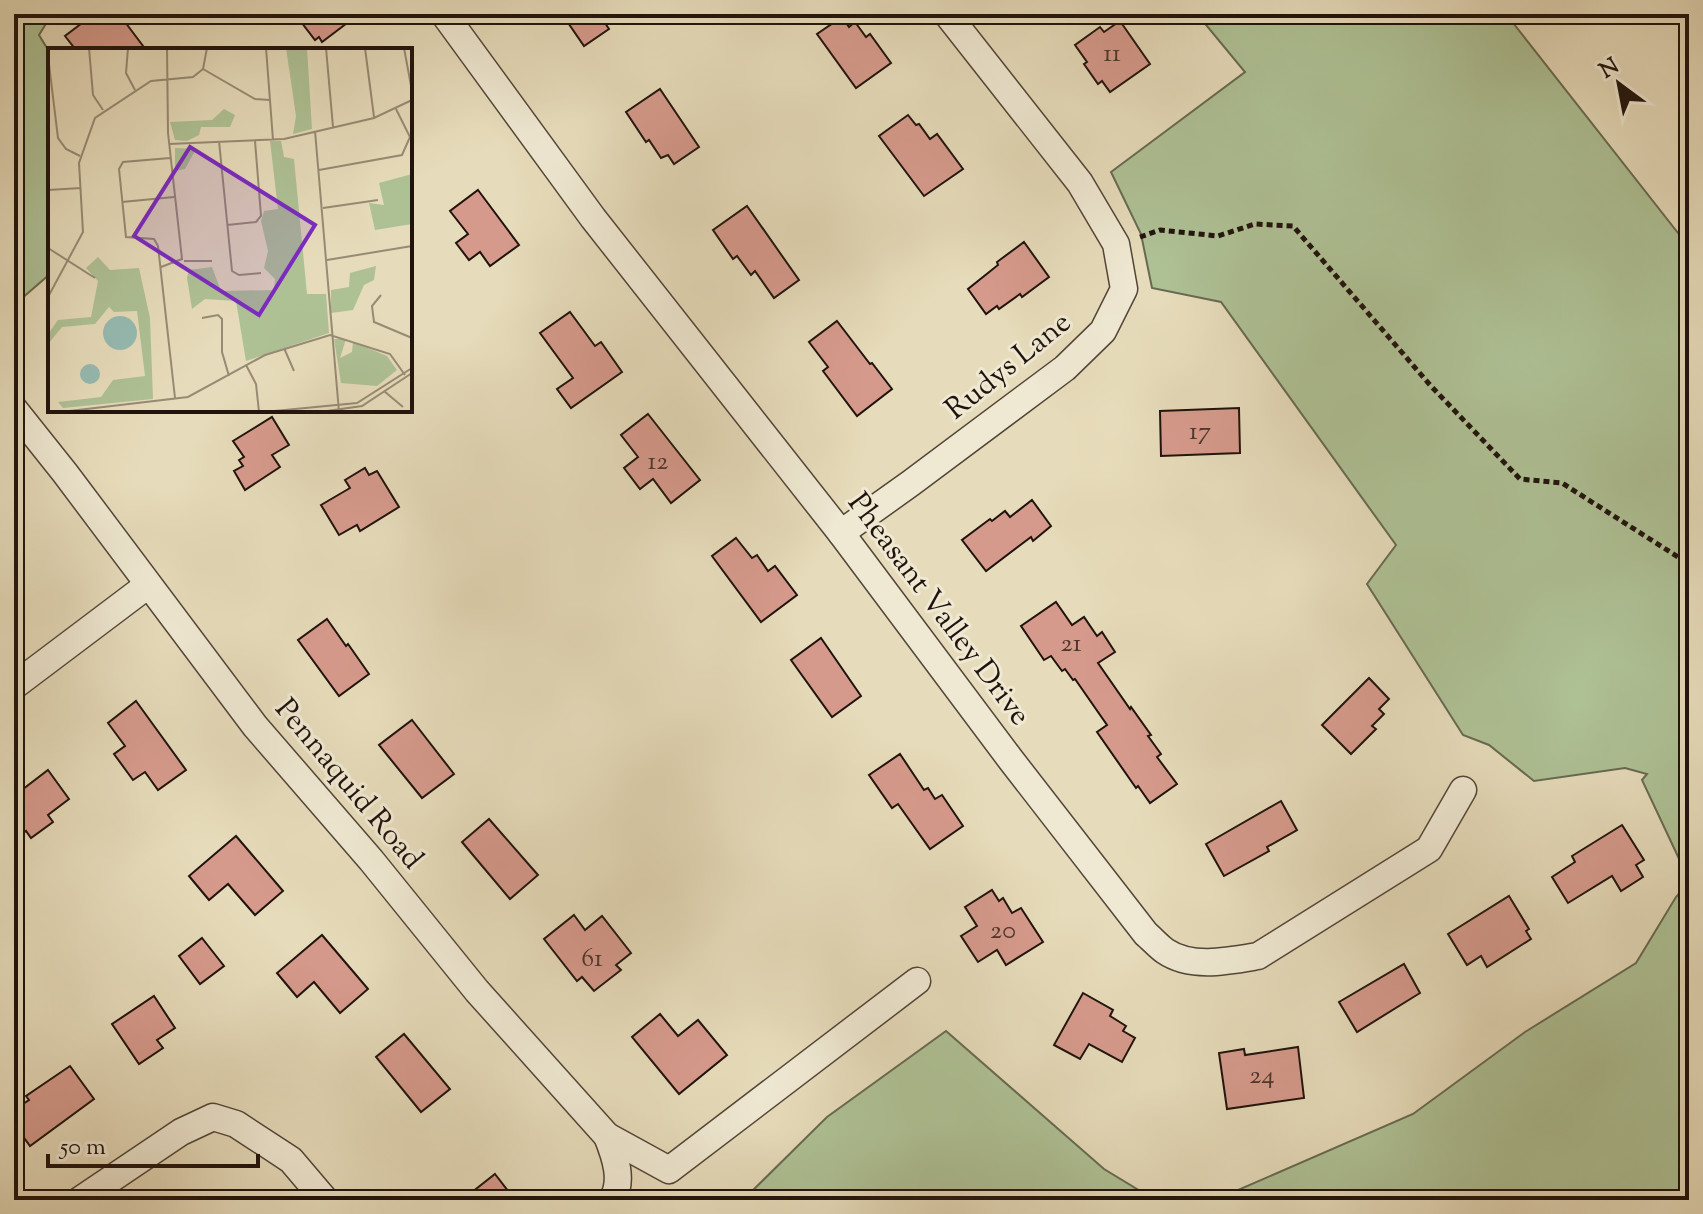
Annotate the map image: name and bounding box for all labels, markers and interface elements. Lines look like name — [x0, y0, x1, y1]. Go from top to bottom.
house number: 11 — [1103, 36, 1121, 73]
north arrow — [1579, 44, 1659, 124]
inset map — [48, 48, 412, 412]
text: N — [1594, 51, 1626, 88]
street label: Rudys Lane — [937, 303, 1081, 431]
house number: 17 — [1189, 414, 1211, 451]
house number: 12 — [647, 444, 669, 481]
street label: Pheasant Valley Drive — [836, 485, 1040, 735]
house number: 21 — [1060, 626, 1082, 663]
street label: Pennaquid Road — [264, 690, 432, 880]
house number: 20 — [990, 913, 1016, 950]
house number: 61 — [581, 941, 603, 978]
house number: 24 — [1249, 1058, 1275, 1095]
scale bar — [48, 1118, 258, 1168]
text: 50 m — [58, 1131, 106, 1165]

